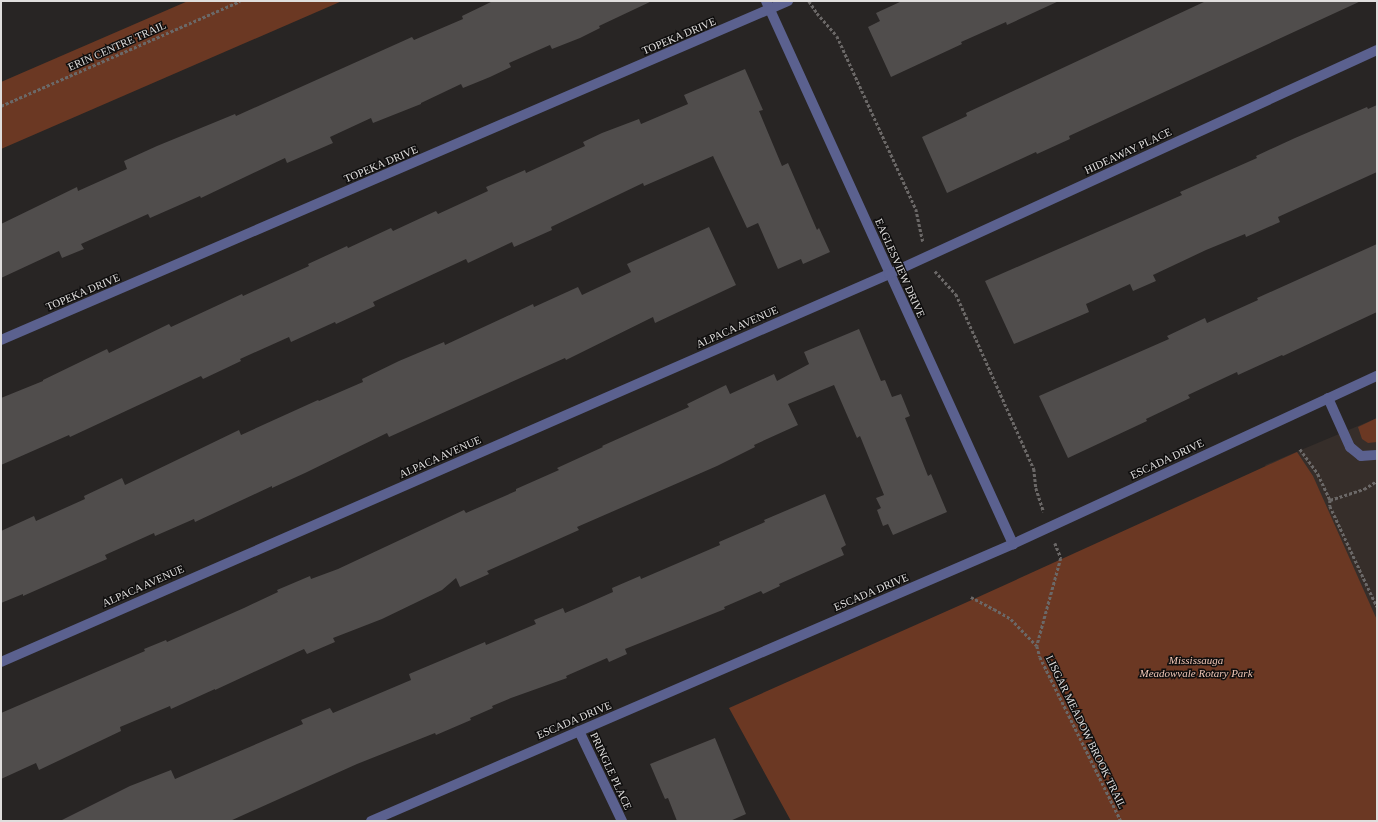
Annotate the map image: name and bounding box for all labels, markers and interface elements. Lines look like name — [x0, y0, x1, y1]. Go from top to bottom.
street label: TOPEKA DRIVE — [640, 14, 718, 58]
street label: ERIN CENTRE TRAIL — [66, 18, 168, 74]
street label: HIDEAWAY PLACE — [1082, 125, 1174, 177]
street label: TOPEKA DRIVE — [342, 142, 420, 186]
street label: EAGLESVIEW DRIVE — [872, 216, 928, 320]
street label: TOPEKA DRIVE — [44, 270, 122, 314]
street label: ALPACA AVENUE — [693, 303, 781, 351]
street label: ALPACA AVENUE — [396, 433, 484, 481]
street label: ESCADA DRIVE — [1128, 436, 1206, 482]
street label: ALPACA AVENUE — [99, 562, 187, 610]
street label: ESCADA DRIVE — [831, 570, 911, 614]
street label: LISGAR MEADOW BROOK TRAIL — [1043, 653, 1129, 811]
park label: Mississauga Meadowvale Rotary Park — [1139, 654, 1253, 680]
street label: ESCADA DRIVE — [534, 698, 614, 742]
street label: PRINGLE PLACE — [587, 730, 635, 812]

